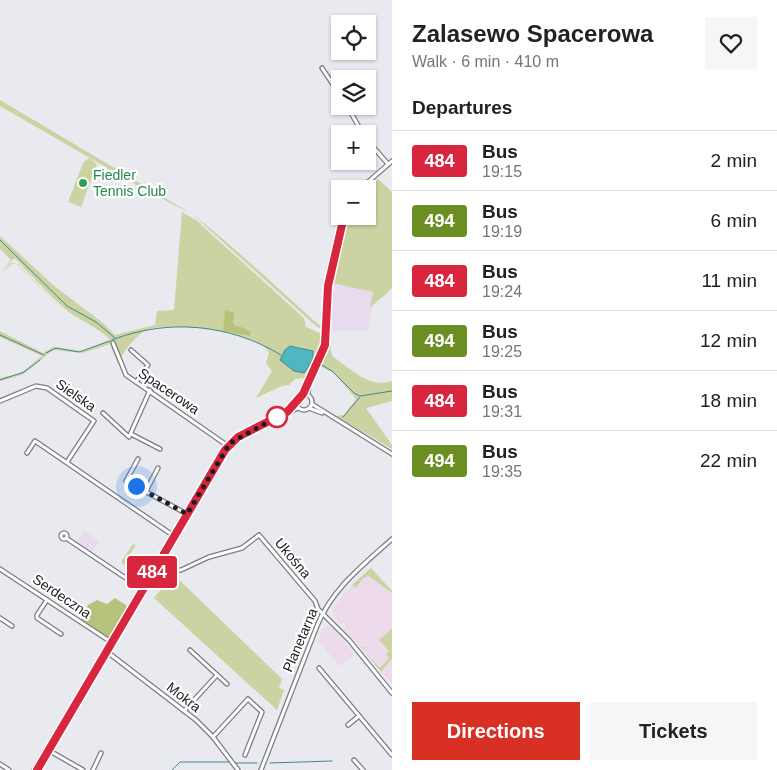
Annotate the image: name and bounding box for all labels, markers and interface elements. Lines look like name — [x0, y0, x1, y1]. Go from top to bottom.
map controls — [331, 15, 376, 225]
button: locate — [331, 15, 376, 60]
button: heart — [705, 17, 757, 69]
text: Zalasewo Spacerowa — [412, 20, 653, 47]
text: Walk · 6 min · 410 m — [412, 53, 559, 70]
button: layers — [331, 70, 376, 115]
text: Departures — [412, 97, 512, 118]
button: + — [331, 125, 376, 170]
text: Bus — [482, 141, 518, 162]
text: 2 min — [711, 150, 757, 171]
text: 484 — [424, 151, 455, 171]
text: 19:15 — [482, 163, 522, 180]
place label: Fiedler Tennis Club — [93, 167, 166, 199]
marker: Fiedler Tennis Club — [77, 177, 89, 189]
button: − — [331, 180, 376, 225]
text: Bus — [482, 201, 518, 222]
text: 6 min — [711, 210, 757, 231]
text: 494 — [424, 211, 455, 231]
text: 19:19 — [482, 223, 522, 240]
text: Bus — [482, 261, 518, 282]
text: 11 min — [701, 270, 757, 291]
text: 484 — [424, 271, 455, 291]
text: 19:24 — [482, 283, 522, 300]
text: Bus — [482, 321, 518, 342]
text: 12 min — [700, 330, 757, 351]
text: 494 — [424, 331, 455, 351]
text: 19:25 — [482, 343, 522, 360]
street label: Spacerowa — [135, 365, 203, 417]
street label: Sielska — [53, 376, 99, 415]
text: Bus — [482, 381, 518, 402]
text: 18 min — [700, 390, 757, 411]
text: 484 — [424, 391, 455, 411]
text: 19:31 — [482, 403, 522, 420]
unlabelled marker — [266, 406, 288, 428]
text: Bus — [482, 441, 518, 462]
text: 22 min — [700, 450, 757, 471]
text: 494 — [424, 451, 455, 471]
text: 19:35 — [482, 463, 522, 480]
your location — [124, 474, 149, 499]
street label: Ukośna — [272, 535, 315, 581]
line badge: 484 — [123, 556, 181, 588]
text: 484 — [137, 562, 167, 582]
street label: Serdeczna — [30, 571, 94, 621]
street label: Planetarna — [279, 606, 321, 674]
street label: Mokra — [164, 679, 204, 715]
button: Directions — [412, 702, 580, 760]
button: Tickets — [590, 702, 757, 760]

